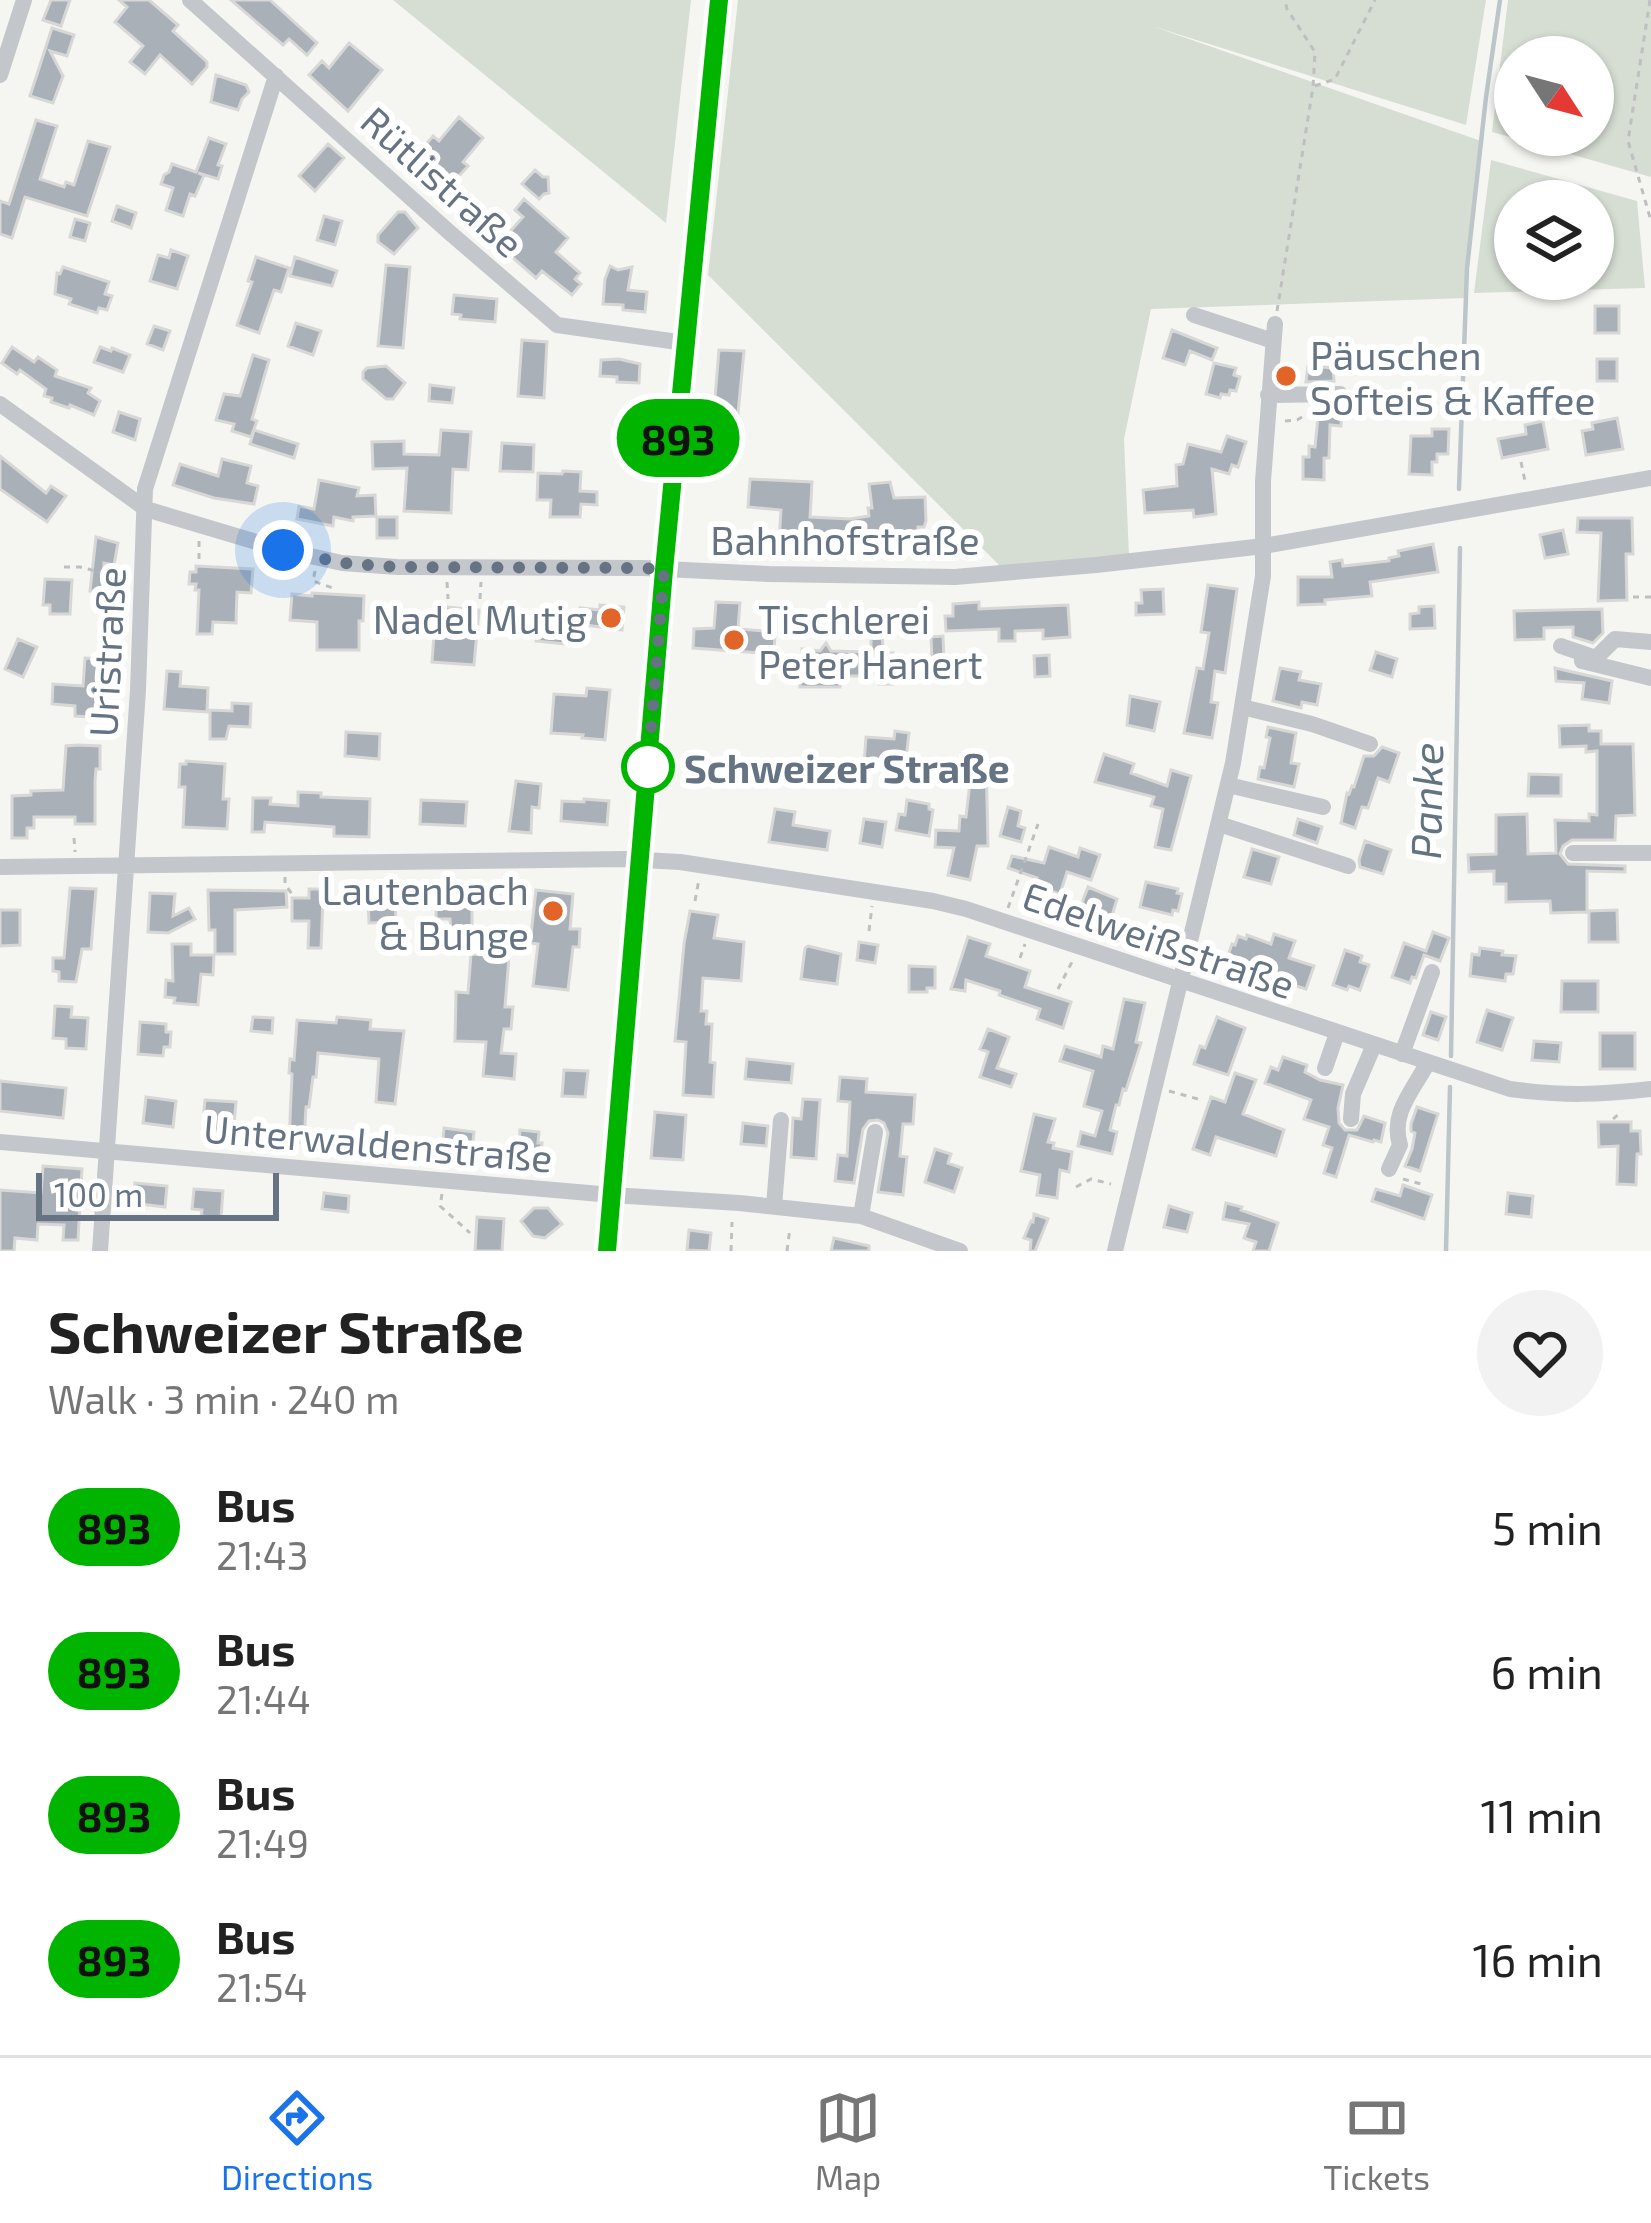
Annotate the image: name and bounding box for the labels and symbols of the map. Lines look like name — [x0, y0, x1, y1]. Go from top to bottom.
north arrow — [1494, 36, 1614, 156]
street label: Rütlistraße — [352, 96, 534, 266]
place label: Päuschen Softeis & Kaffee — [1310, 331, 1595, 423]
marker: Päuschen Softeis & Kaffee — [1273, 363, 1299, 389]
line badge: 893 — [609, 399, 747, 477]
street label: Bahnhofstraße — [710, 516, 980, 563]
your location — [253, 520, 313, 580]
street label: Uristraße — [78, 566, 134, 738]
place label: Nadel Mutig — [373, 595, 587, 642]
place label: Tischlerei Peter Hanert — [758, 595, 983, 687]
marker: Nadel Mutig — [598, 605, 624, 631]
marker: Tischlerei Peter Hanert — [721, 627, 747, 653]
marker: Schweizer Straße — [623, 742, 673, 792]
water label: Panke — [1399, 742, 1451, 860]
place label: Schweizer Straße — [684, 744, 1010, 791]
place label: Lautenbach & Bunge — [321, 866, 529, 958]
street label: Edelweißstraße — [1017, 871, 1301, 1007]
marker: Lautenbach & Bunge — [540, 898, 566, 924]
street label: Unterwaldenstraße — [202, 1103, 554, 1181]
scale bar — [36, 1167, 279, 1220]

